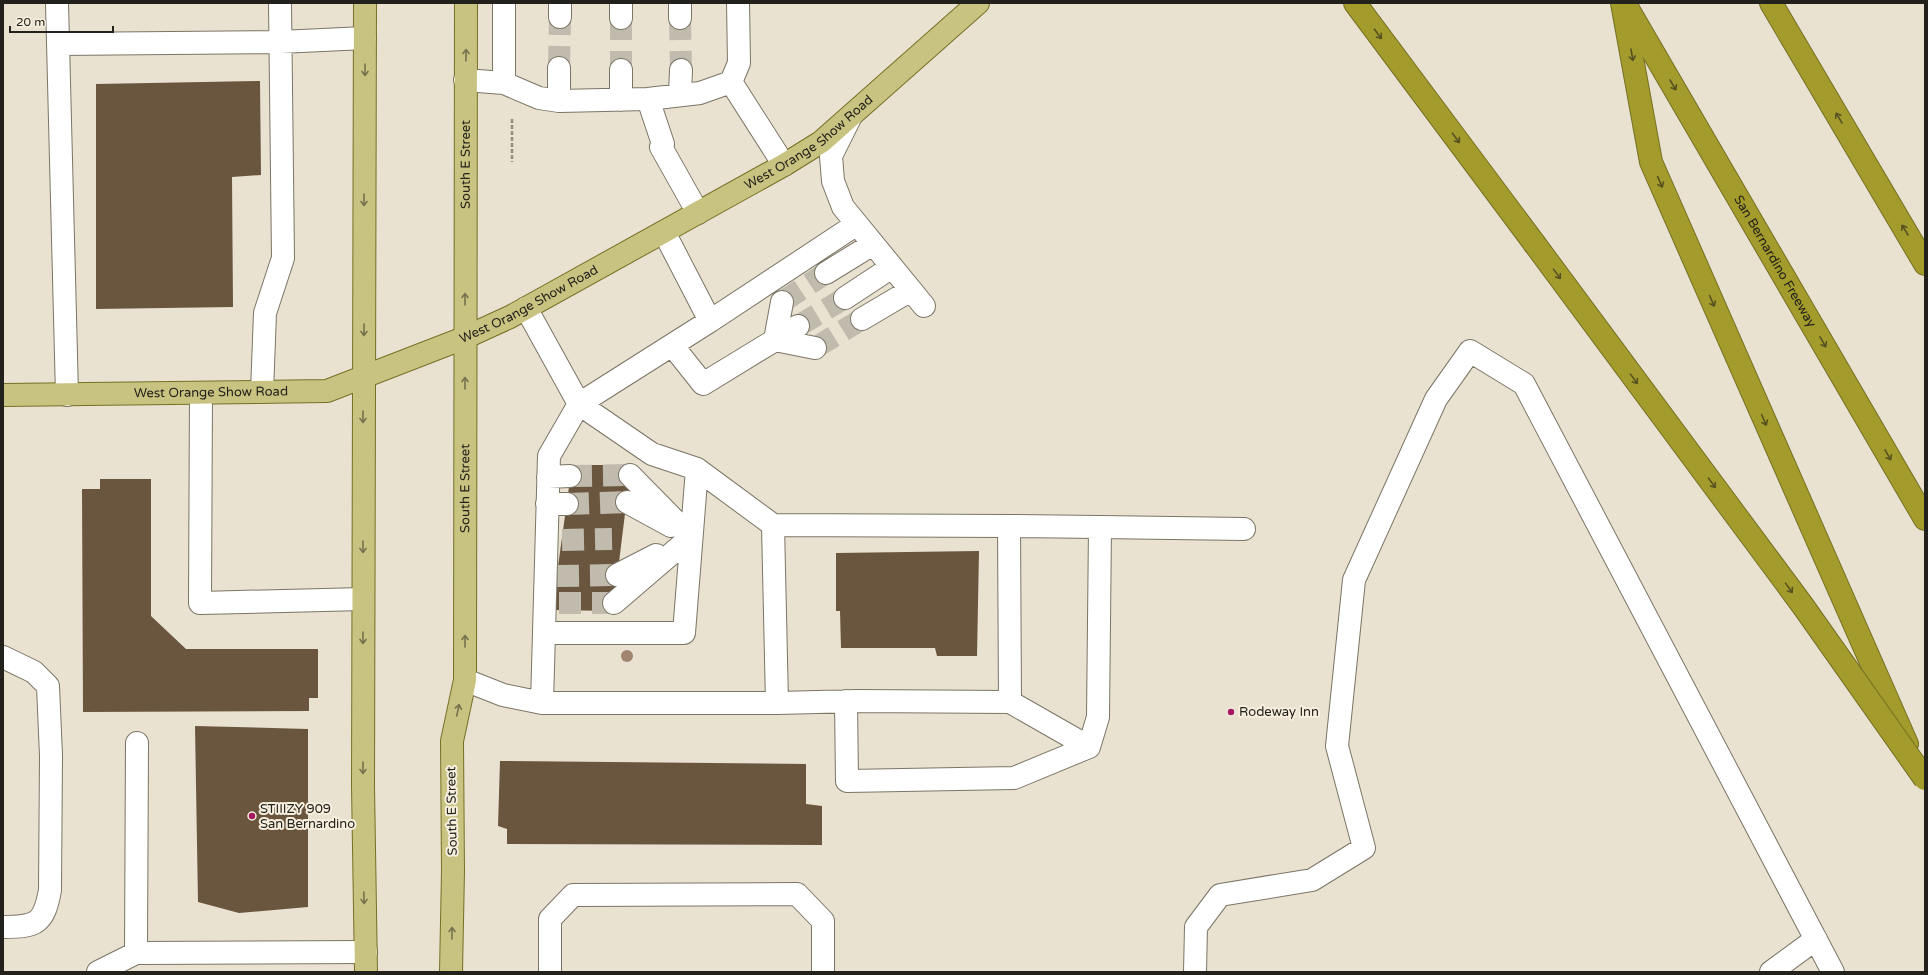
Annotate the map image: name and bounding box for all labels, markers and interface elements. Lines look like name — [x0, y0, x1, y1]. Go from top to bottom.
scale bar — [10, 8, 113, 34]
text: 20 m — [16, 15, 45, 29]
one-way arrow — [1374, 29, 1382, 40]
one-way arrow — [1628, 48, 1636, 61]
one-way arrow — [462, 49, 470, 62]
one-way arrow — [361, 63, 369, 76]
one-way arrow — [1669, 79, 1677, 90]
street label: West Orange Show Road — [742, 92, 876, 193]
one-way arrow — [1835, 112, 1843, 124]
street label: South E Street — [458, 120, 474, 209]
one-way arrow — [1452, 133, 1460, 144]
one-way arrow — [1657, 175, 1664, 187]
street label: San Bernardino Freeway — [1730, 192, 1820, 330]
one-way arrow — [360, 193, 368, 206]
one-way arrow — [1901, 224, 1909, 236]
street label: West Orange Show Road — [457, 262, 601, 347]
one-way arrow — [1553, 268, 1561, 279]
one-way arrow — [461, 293, 469, 306]
one-way arrow — [1709, 294, 1716, 306]
one-way arrow — [360, 323, 368, 336]
one-way arrow — [1820, 336, 1828, 348]
one-way arrow — [1630, 373, 1639, 384]
one-way arrow — [461, 377, 469, 390]
street label: West Orange Show Road — [134, 383, 288, 401]
one-way arrow — [359, 410, 367, 423]
one-way arrow — [1761, 413, 1769, 425]
street label: South E Street — [457, 444, 473, 533]
one-way arrow — [1885, 449, 1893, 461]
one-way arrow — [1707, 477, 1716, 488]
one-way arrow — [359, 540, 367, 553]
one-way arrow — [1785, 582, 1793, 593]
one-way arrow — [359, 631, 367, 644]
one-way arrow — [461, 635, 469, 648]
one-way arrow — [455, 704, 463, 717]
place label: Rodeway Inn — [1239, 704, 1319, 720]
marker: Rodeway Inn — [1226, 707, 1236, 717]
one-way arrow — [359, 761, 367, 774]
street label: South E Street — [443, 766, 461, 856]
place label: STIIIZY 909 San Bernardino — [260, 801, 355, 832]
marker: STIIIZY 909 San Bernardino — [247, 811, 257, 821]
one-way arrow — [360, 891, 368, 904]
one-way arrow — [448, 927, 455, 940]

